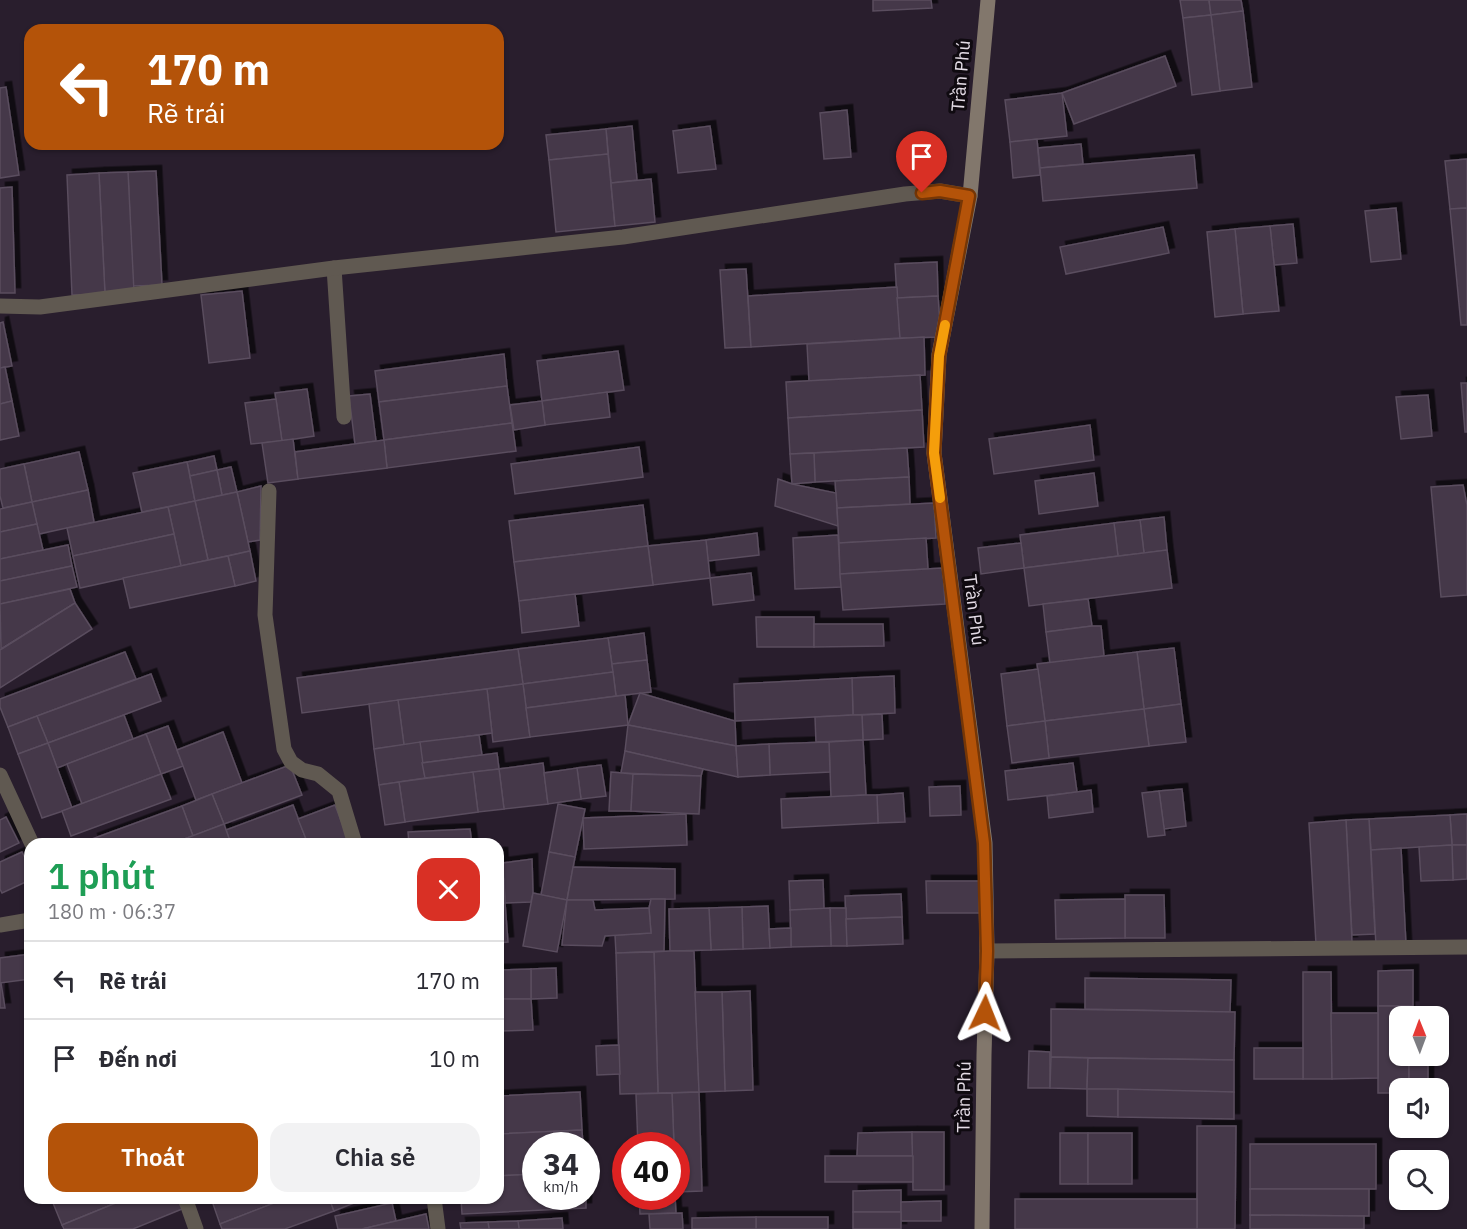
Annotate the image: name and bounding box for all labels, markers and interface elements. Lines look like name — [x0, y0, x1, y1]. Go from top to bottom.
street label: Trần Phú — [946, 39, 975, 113]
text: 170 m — [147, 42, 270, 97]
icon: left — [48, 48, 126, 126]
text: Rẽ trái — [147, 95, 226, 130]
pin — [896, 131, 947, 193]
icon: arrive — [905, 140, 938, 173]
street label: Trần Phú — [959, 573, 990, 647]
text: 1 phút — [48, 852, 156, 899]
button: close — [417, 858, 480, 921]
text: 180 m · 06:37 — [48, 898, 176, 925]
icon: left — [48, 964, 81, 997]
text: Rẽ trái — [99, 966, 167, 995]
text: 170 m — [416, 966, 480, 995]
position arrow — [953, 981, 1017, 1045]
north arrow — [1389, 1006, 1449, 1066]
map controls — [1389, 1006, 1449, 1210]
icon: arrive — [48, 1042, 81, 1075]
text: Đến nơi — [99, 1044, 177, 1073]
text: 10 m — [429, 1044, 480, 1073]
street label: Trần Phú — [951, 1061, 976, 1133]
button: sound — [1389, 1078, 1449, 1138]
button: Thoát — [48, 1123, 258, 1192]
button: Chia sẻ — [270, 1123, 480, 1192]
speed limit sign: 40 — [612, 1132, 690, 1210]
text: 34 — [543, 1144, 579, 1183]
button: search — [1389, 1150, 1449, 1210]
text: km/h — [543, 1177, 579, 1196]

